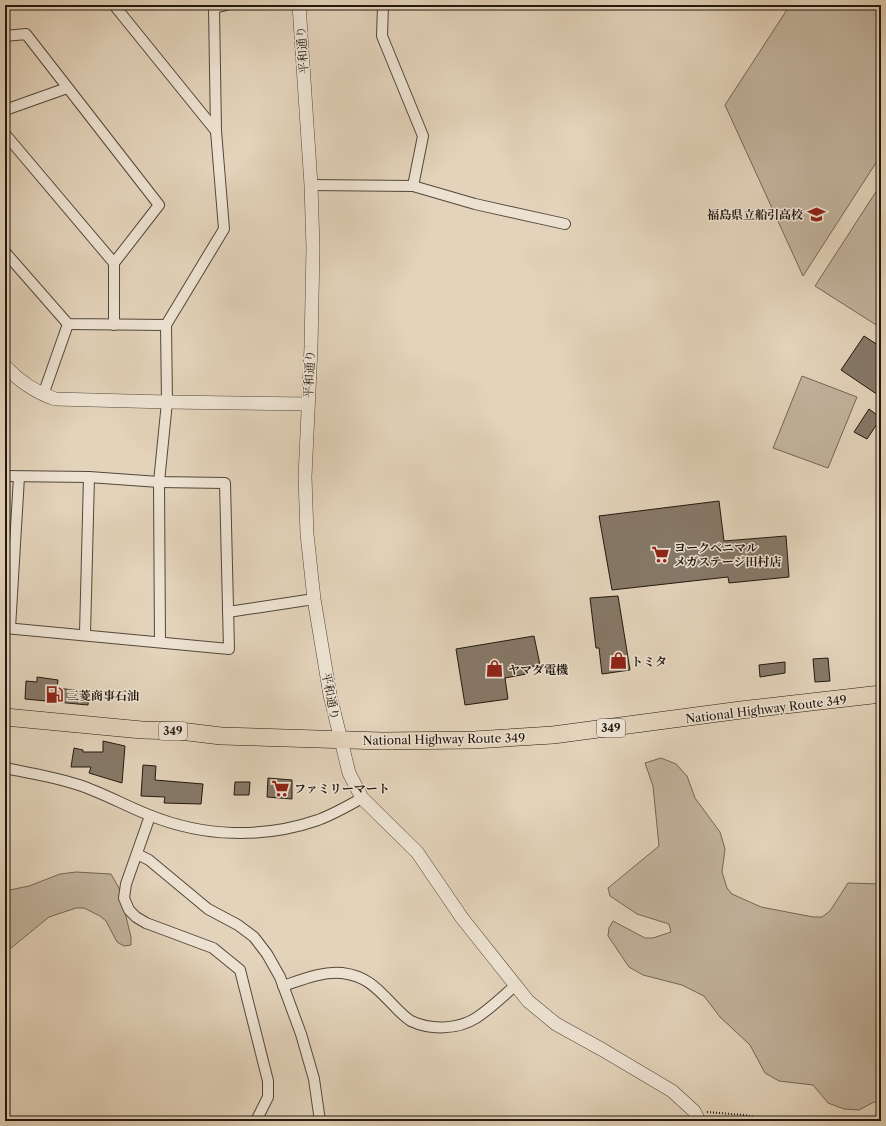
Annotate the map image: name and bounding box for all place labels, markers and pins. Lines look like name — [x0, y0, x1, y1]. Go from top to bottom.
school or university icon: 福島県立船引高校 — [806, 204, 826, 224]
place label: 福島県立船引高校 — [707, 207, 803, 222]
place label: ヨークベニマル メガステージ田村店 — [674, 540, 782, 569]
supermarket icon: ヨークベニマル メガステージ田村店 — [651, 544, 671, 564]
shop icon: トミタ — [608, 651, 628, 671]
place label: トミタ — [631, 654, 667, 669]
shop icon: ヤマダ電機 — [485, 659, 505, 679]
place label: ヤマダ電機 — [508, 662, 568, 677]
fuel station icon: 三菱商事石油 — [44, 685, 64, 705]
place label: 三菱商事石油 — [67, 688, 139, 703]
supermarket icon: ファミリーマート — [271, 778, 291, 798]
place label: ファミリーマート — [294, 781, 390, 796]

